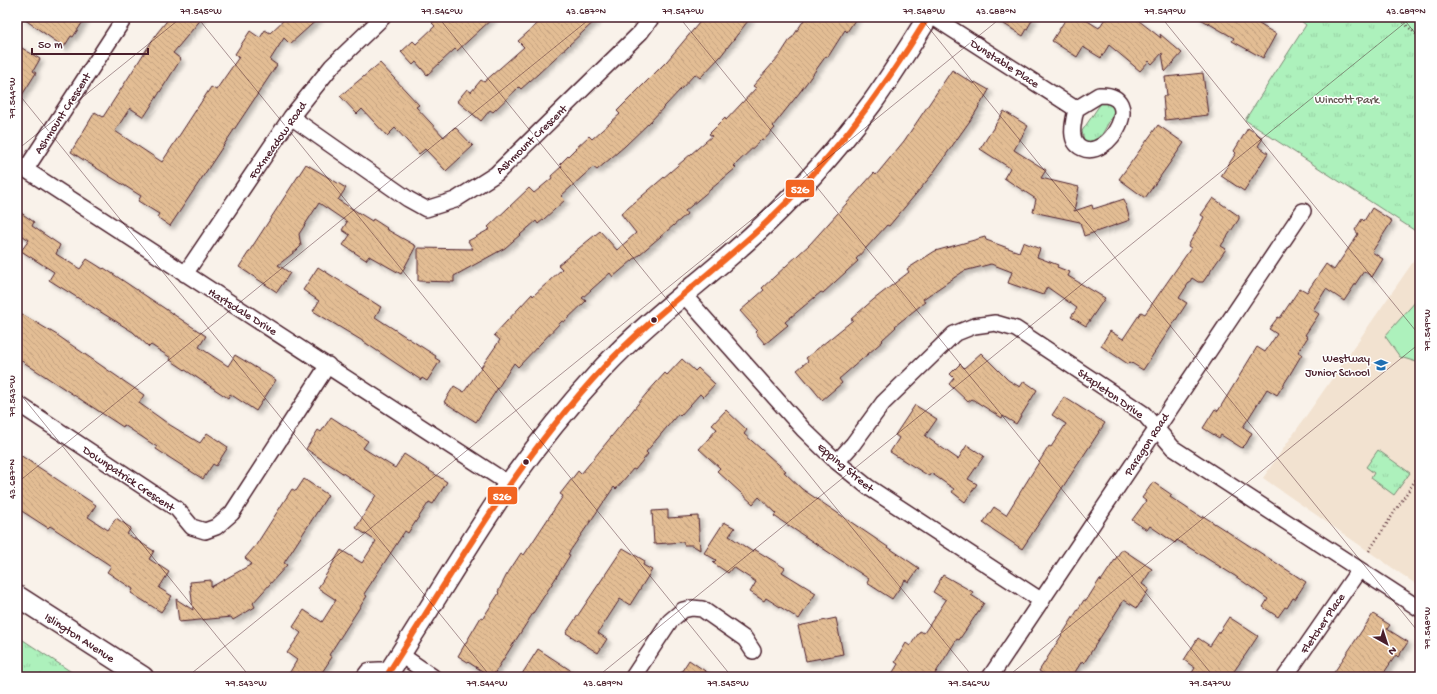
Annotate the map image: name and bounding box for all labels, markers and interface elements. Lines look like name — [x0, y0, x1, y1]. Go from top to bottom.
text: 79.545°W — [179, 6, 222, 18]
text: 79.546°W — [420, 6, 463, 18]
text: 43.687°N — [566, 6, 606, 18]
text: 79.547°W — [661, 6, 704, 18]
text: 79.548°W — [902, 6, 945, 18]
text: 43.688°N — [976, 6, 1017, 18]
text: 79.549°W — [1143, 6, 1186, 18]
text: 43.689°N — [1386, 6, 1426, 18]
scale bar — [32, 30, 148, 56]
street label: Dunstable Place — [966, 37, 1042, 93]
text: 50 m — [38, 39, 63, 53]
street label: Ashmount Crescent — [32, 70, 96, 157]
text: 79.544°W — [7, 77, 19, 120]
park label: Wincott Park — [1315, 94, 1381, 108]
street label: Foxmeadow Road — [246, 99, 311, 184]
street label: Ashmount Crescent — [494, 102, 572, 178]
line badge: 52G — [785, 179, 815, 198]
text: 52G — [791, 185, 810, 197]
street label: Hartsdale Drive — [205, 286, 280, 340]
text: 79.549°W — [1422, 309, 1434, 352]
unlabelled marker — [649, 315, 659, 325]
place label: Westway Junior School — [1305, 353, 1370, 381]
school or university icon: Westway Junior School — [1373, 357, 1389, 373]
street label: Stapleton Drive — [1074, 367, 1146, 423]
text: 79.543°W — [7, 375, 19, 418]
street label: Paragon Road — [1122, 410, 1174, 480]
street label: Epping Street — [814, 441, 877, 497]
street label: Downpatrick Crescent — [78, 443, 177, 516]
unlabelled marker — [521, 457, 531, 467]
text: 43.687°N — [7, 459, 19, 499]
line badge: 52G — [487, 486, 518, 505]
text: 52G — [493, 492, 512, 504]
street label: Fletcher Place — [1298, 591, 1349, 658]
text: 79.548°W — [1422, 607, 1434, 650]
street label: Islington Avenue — [41, 611, 117, 667]
north arrow — [1367, 624, 1407, 664]
text: N — [1385, 643, 1399, 657]
text: 79.543°W — [224, 678, 267, 690]
text: 79.544°W — [465, 678, 508, 690]
text: 43.689°N — [583, 678, 623, 690]
text: 79.545°W — [706, 678, 749, 690]
text: 79.546°W — [947, 678, 990, 690]
text: 79.547°W — [1188, 678, 1231, 690]

